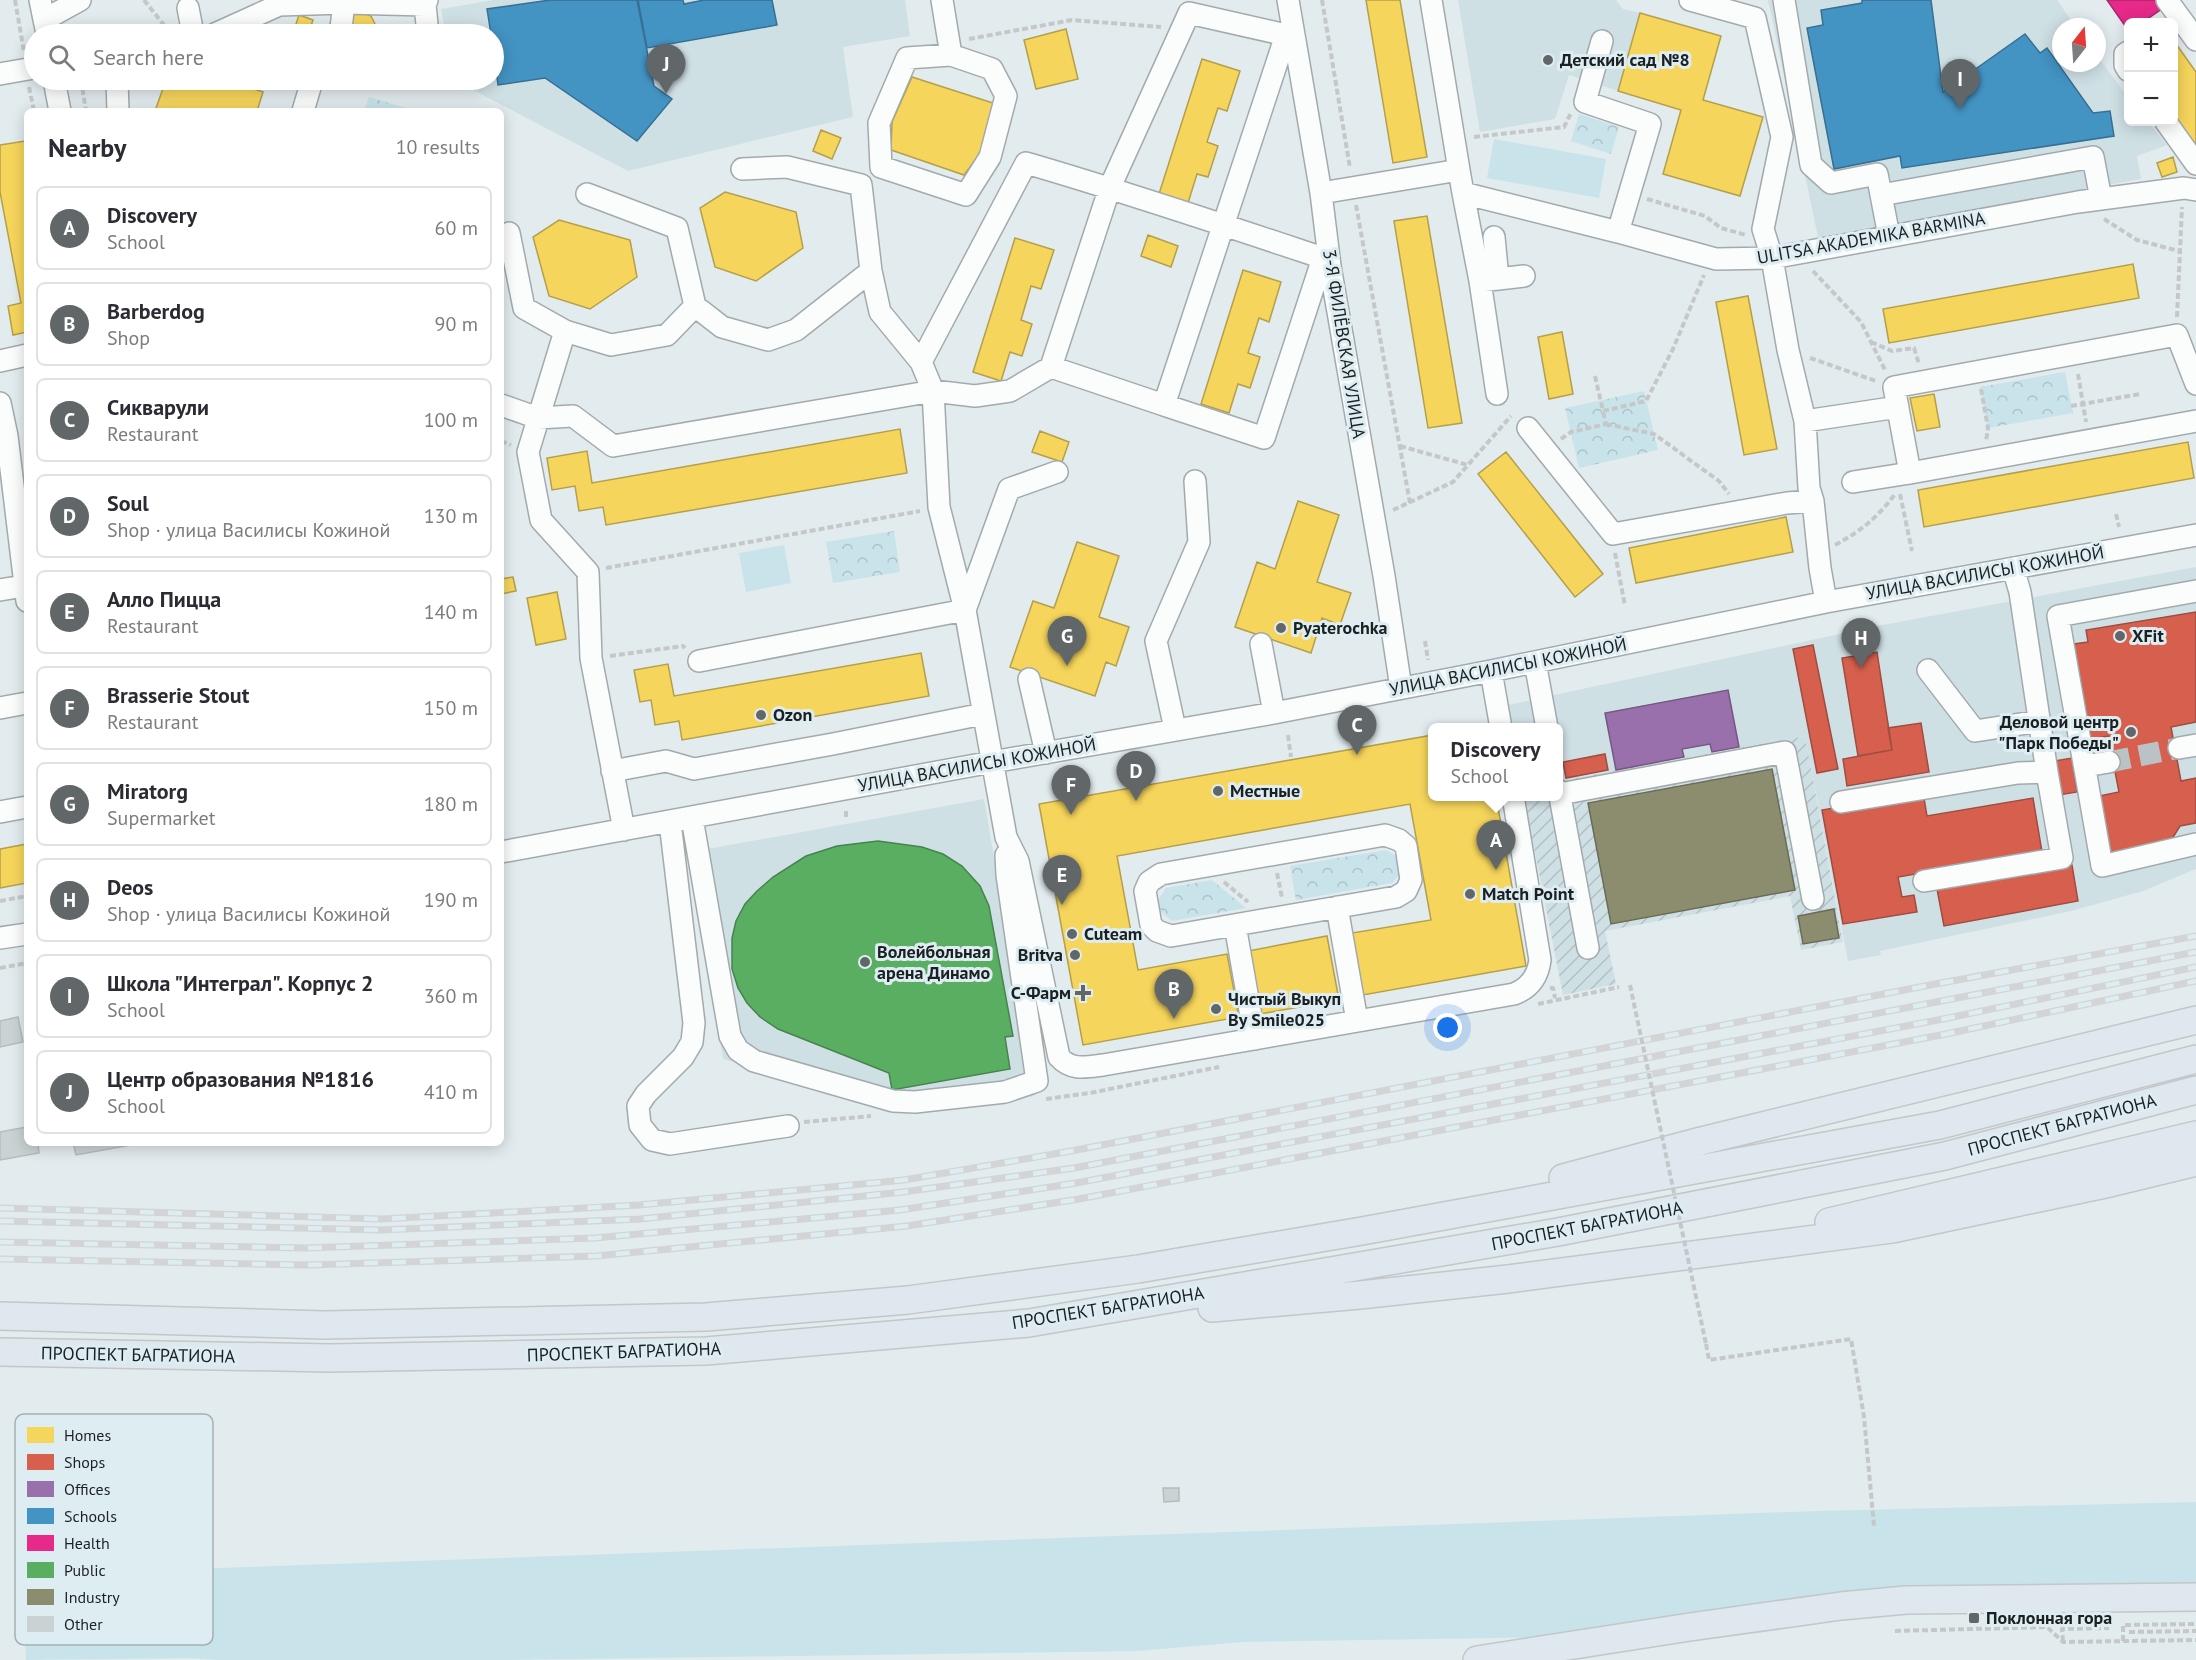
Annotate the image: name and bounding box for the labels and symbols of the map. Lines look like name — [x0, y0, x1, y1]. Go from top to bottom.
north arrow — [2052, 18, 2106, 72]
pin: J — [646, 44, 686, 94]
place label: Детский сад №8 — [1560, 48, 1690, 71]
marker: Детский сад №8 — [1541, 53, 1555, 67]
pin: I — [1940, 60, 1980, 109]
street label: ULITSA AKADEMIKA BARMINA — [1755, 206, 1987, 269]
street label: 3-Я ФИЛЁВСКАЯ УЛИЦА — [1318, 248, 1371, 441]
street label: УЛИЦА ВАСИЛИСЫ КОЖИНОЙ — [1864, 540, 2106, 605]
pin: G — [1048, 616, 1086, 666]
place label: Pyaterochka — [1293, 616, 1388, 639]
pin: H — [1842, 618, 1880, 668]
marker: Pyaterochka — [1274, 621, 1288, 635]
place label: XFit — [2132, 624, 2164, 647]
marker: XFit — [2113, 629, 2127, 643]
street label: УЛИЦА ВАСИЛИСЫ КОЖИНОЙ — [1387, 632, 1629, 701]
place label: Ozon — [773, 703, 812, 726]
pin: C — [1338, 706, 1376, 755]
marker: Ozon — [754, 708, 768, 722]
place label: Деловой центр "Парк Победы" — [1998, 710, 2119, 754]
marker: Деловой центр "Парк Победы" — [2124, 725, 2138, 739]
street label: УЛИЦА ВАСИЛИСЫ КОЖИНОЙ — [856, 732, 1098, 797]
pin: D — [1116, 752, 1156, 801]
pin: F — [1052, 766, 1090, 815]
place label: Местные — [1230, 779, 1300, 802]
marker: Местные — [1211, 784, 1225, 798]
pin: A — [1476, 820, 1516, 870]
pin: E — [1042, 856, 1082, 905]
place label: Match Point — [1482, 882, 1575, 905]
marker: Match Point — [1463, 887, 1477, 901]
place label: Cuteam — [1084, 922, 1142, 945]
marker: Cuteam — [1065, 927, 1079, 941]
place label: Волейбольная арена Динамо — [877, 940, 991, 984]
place label: Britva — [1018, 943, 1063, 966]
marker: Britva — [1068, 948, 1082, 962]
marker: Волейбольная арена Динамо — [858, 955, 872, 969]
pin: B — [1154, 970, 1194, 1019]
place label: C-Фарм — [1011, 981, 1071, 1004]
marker: C-Фарм — [1076, 986, 1090, 1000]
place label: Чистый Выкуп By Smile025 — [1228, 987, 1341, 1031]
marker: Чистый Выкуп By Smile025 — [1209, 1002, 1223, 1016]
your location — [1433, 1013, 1462, 1042]
street label: ПРОСПЕКТ БАГРАТИОНА — [1965, 1088, 2159, 1161]
street label: ПРОСПЕКТ БАГРАТИОНА — [1489, 1196, 1685, 1255]
street label: ПРОСПЕКТ БАГРАТИОНА — [1010, 1281, 1206, 1334]
street label: ПРОСПЕКТ БАГРАТИОНА — [526, 1337, 722, 1366]
street label: ПРОСПЕКТ БАГРАТИОНА — [41, 1341, 236, 1368]
legend — [15, 1414, 213, 1645]
text: Homes — [64, 1425, 111, 1445]
text: Shops — [64, 1452, 105, 1472]
text: Offices — [64, 1479, 111, 1499]
text: Schools — [64, 1506, 117, 1526]
text: Health — [64, 1533, 110, 1553]
text: Public — [64, 1560, 106, 1580]
text: Industry — [64, 1587, 120, 1607]
place label: Поклонная гора — [1986, 1606, 2112, 1629]
marker: Поклонная гора — [1967, 1611, 1981, 1625]
text: Other — [64, 1614, 103, 1634]

